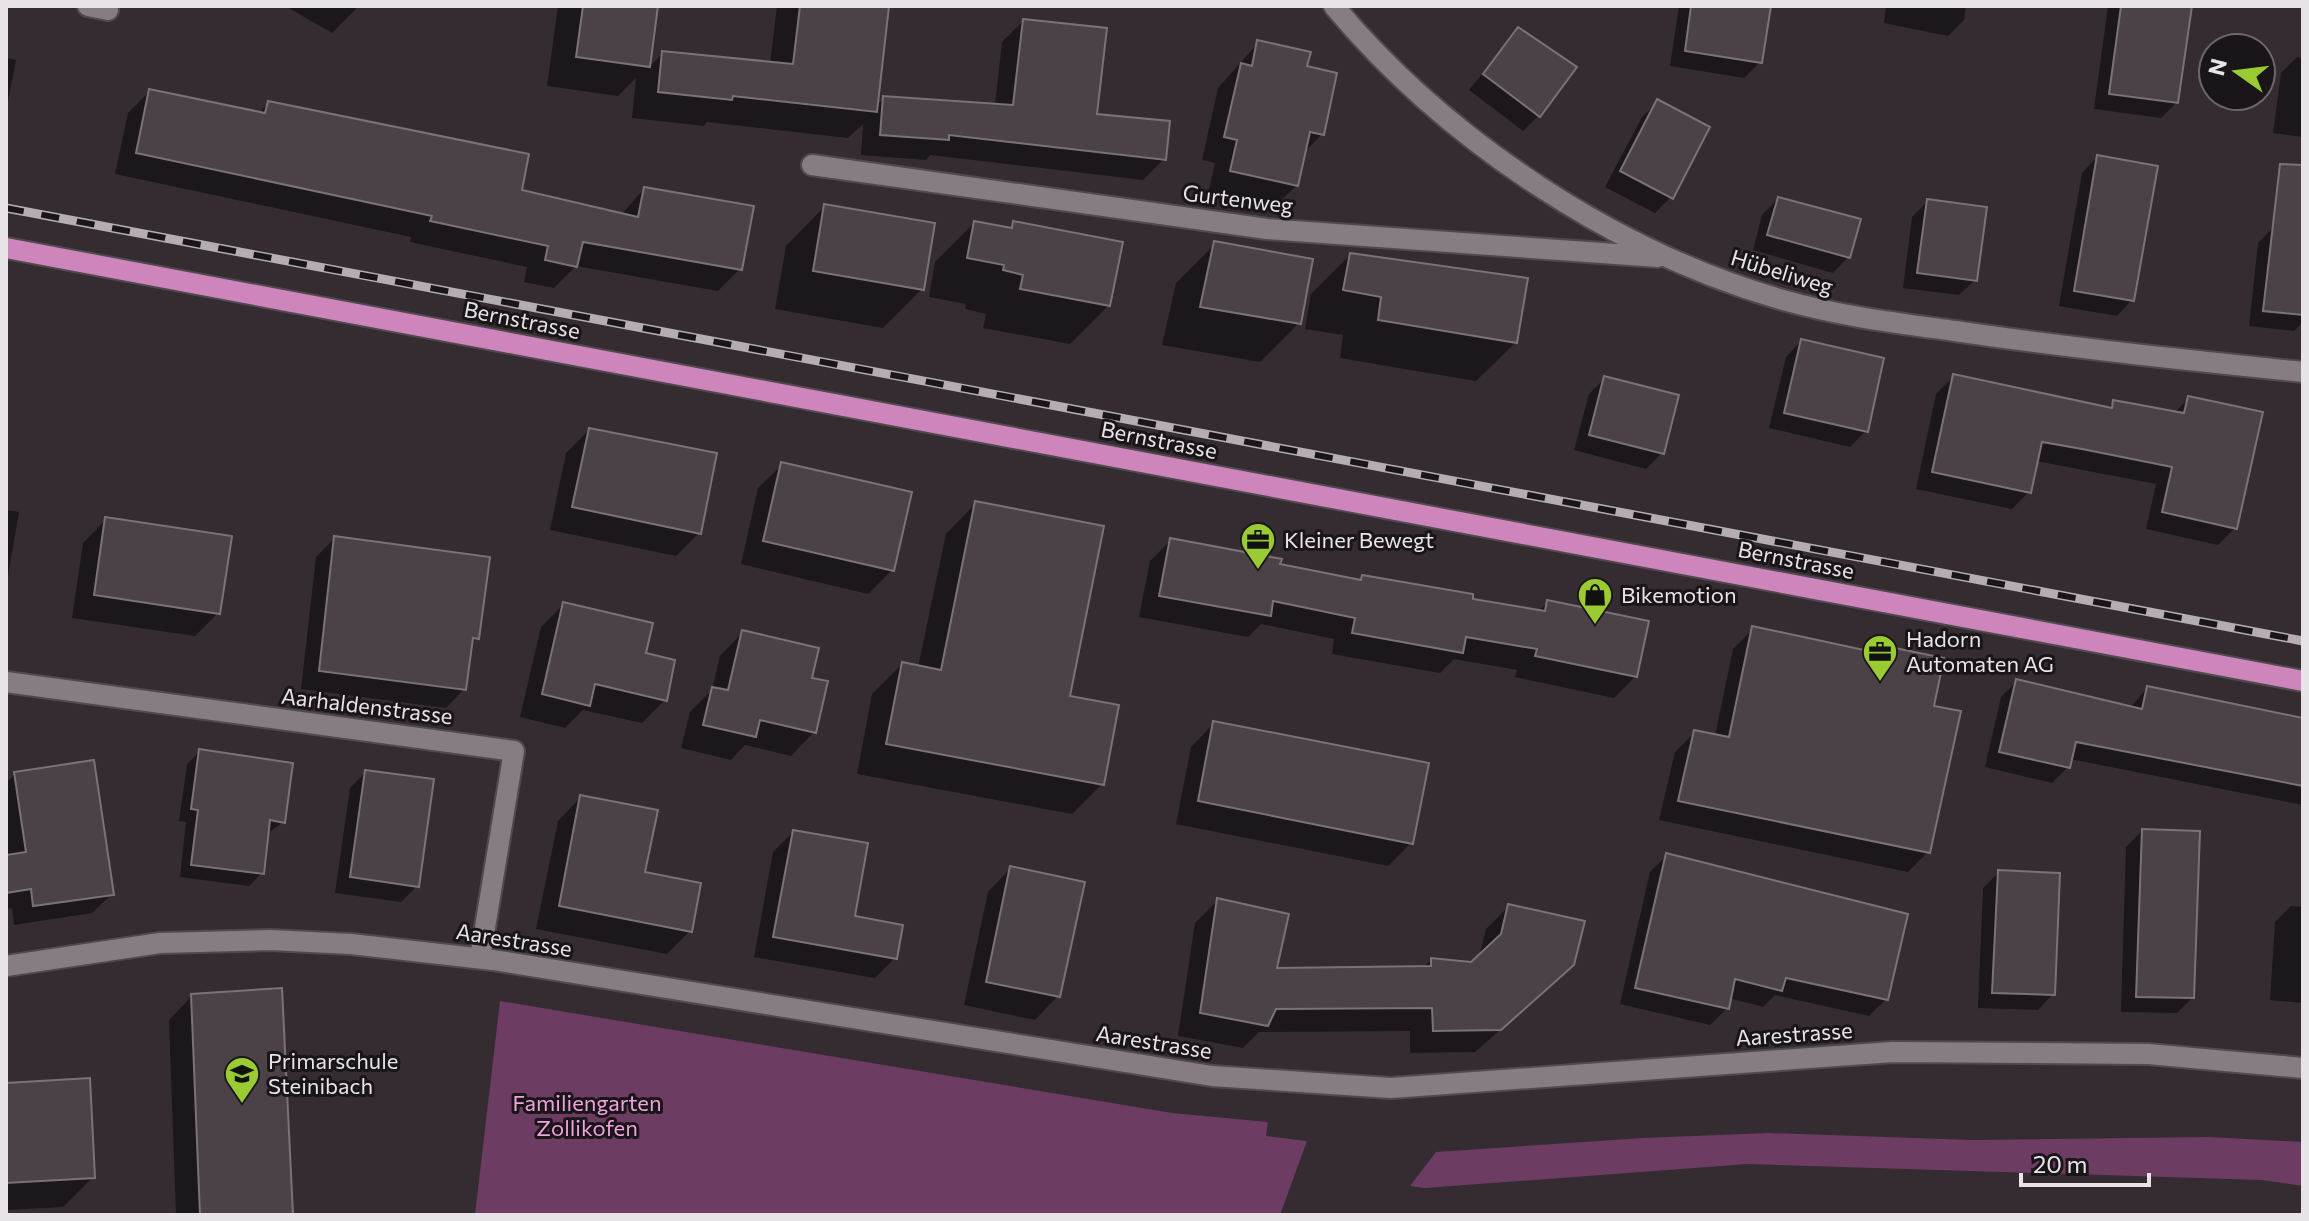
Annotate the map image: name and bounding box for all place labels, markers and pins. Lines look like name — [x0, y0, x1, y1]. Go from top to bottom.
office icon: Kleiner Bewegt — [1239, 521, 1277, 571]
place label: Kleiner Bewegt — [1284, 526, 1434, 553]
shop icon: Bikemotion — [1576, 576, 1614, 626]
place label: Bikemotion — [1621, 581, 1737, 608]
place label: Hadorn Automaten AG — [1906, 625, 2054, 677]
office icon: Hadorn Automaten AG — [1861, 633, 1899, 683]
place label: Primarschule Steinibach — [268, 1047, 398, 1099]
school or university icon: Primarschule Steinibach — [223, 1055, 261, 1105]

